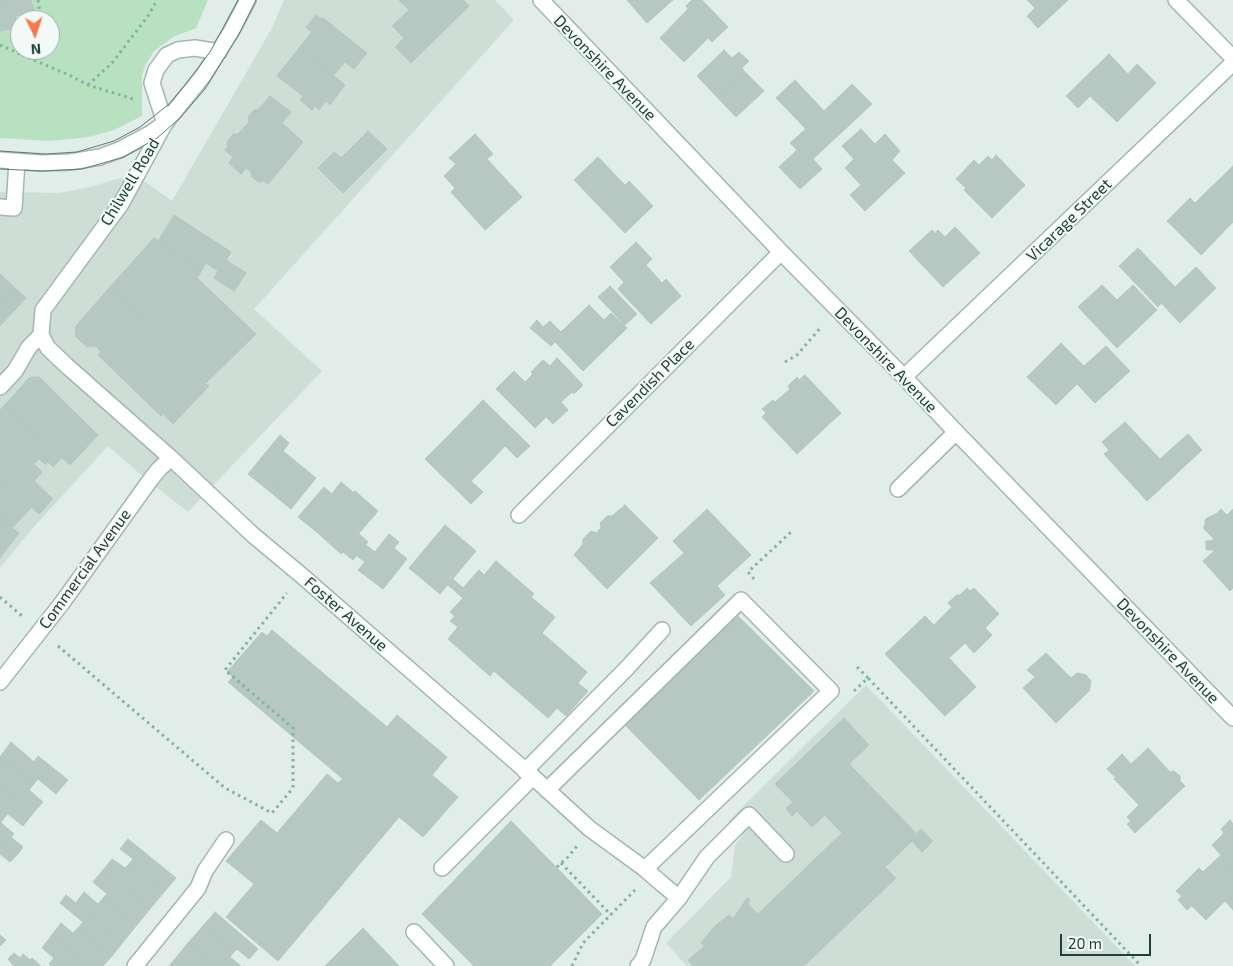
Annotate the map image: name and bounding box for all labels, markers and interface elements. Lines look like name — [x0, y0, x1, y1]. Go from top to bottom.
north arrow — [10, 10, 60, 60]
street label: Devonshire Avenue — [550, 11, 660, 125]
text: N — [30, 41, 42, 58]
street label: Chilwell Road — [96, 135, 164, 229]
street label: Vicarage Street — [1022, 175, 1116, 265]
street label: Devonshire Avenue — [831, 303, 941, 417]
street label: Cavendish Place — [602, 335, 698, 431]
street label: Commercial Avenue — [35, 505, 135, 633]
street label: Foster Avenue — [301, 573, 391, 655]
street label: Devonshire Avenue — [1113, 594, 1223, 708]
scale bar — [1063, 924, 1154, 956]
text: 20 m — [1068, 934, 1102, 952]

